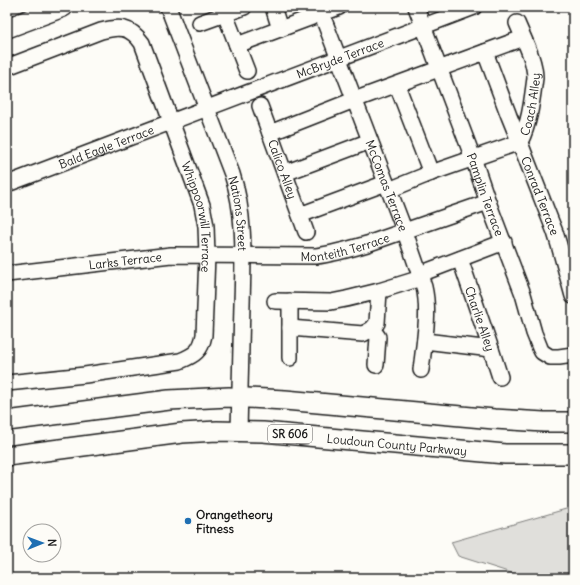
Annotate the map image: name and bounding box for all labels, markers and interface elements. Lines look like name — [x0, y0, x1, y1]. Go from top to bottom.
street label: McBryde Terrace — [294, 34, 386, 81]
street label: Coach Alley — [516, 72, 543, 138]
street label: Bald Eagle Terrace — [56, 122, 156, 171]
street label: Calico Alley — [265, 137, 301, 201]
street label: McComas Terrace — [363, 138, 411, 233]
street label: Pamplin Terrace — [464, 151, 508, 238]
street label: Conrad Terrace — [518, 154, 563, 237]
street label: Whippoorwill Terrace — [179, 159, 215, 273]
street label: Nations Street — [226, 174, 250, 251]
street label: Monteith Terrace — [300, 229, 391, 264]
street label: Larks Terrace — [88, 249, 163, 272]
street label: Charlie Alley — [462, 284, 499, 353]
road number: SR 606 — [268, 425, 312, 443]
street label: Loudoun County Parkway — [326, 430, 468, 458]
place label: Orangetheory Fitness — [196, 507, 273, 536]
marker: Orangetheory Fitness — [183, 516, 193, 526]
north arrow — [22, 523, 62, 563]
text: N — [45, 539, 59, 547]

